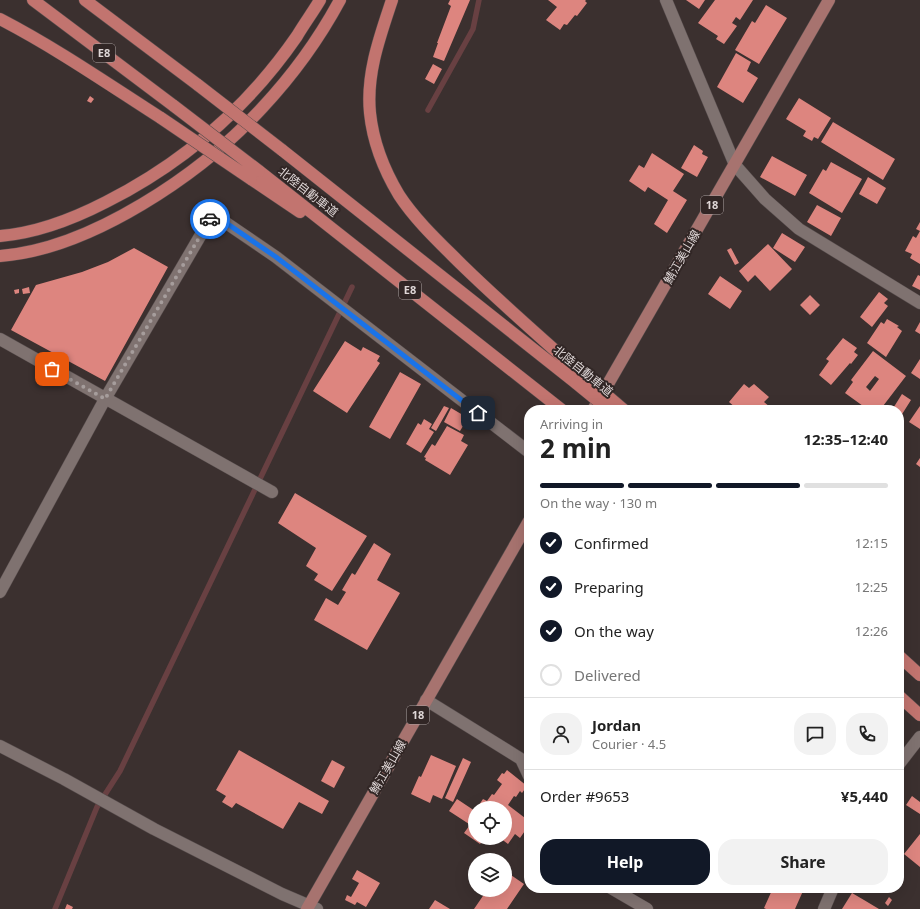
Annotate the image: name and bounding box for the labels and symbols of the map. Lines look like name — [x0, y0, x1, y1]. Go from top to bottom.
road number: E8 — [93, 44, 115, 62]
street label: 北陸自動車道 — [275, 163, 342, 220]
road number: 18 — [701, 196, 723, 214]
courier — [190, 199, 230, 239]
street label: 鯖江美山線 — [659, 227, 704, 287]
road number: E8 — [399, 281, 421, 299]
street label: 北陸自動車道 — [550, 341, 617, 400]
pin — [35, 352, 69, 386]
pin — [461, 396, 495, 430]
road number: 18 — [407, 706, 429, 724]
street label: 鯖江美山線 — [365, 737, 410, 797]

